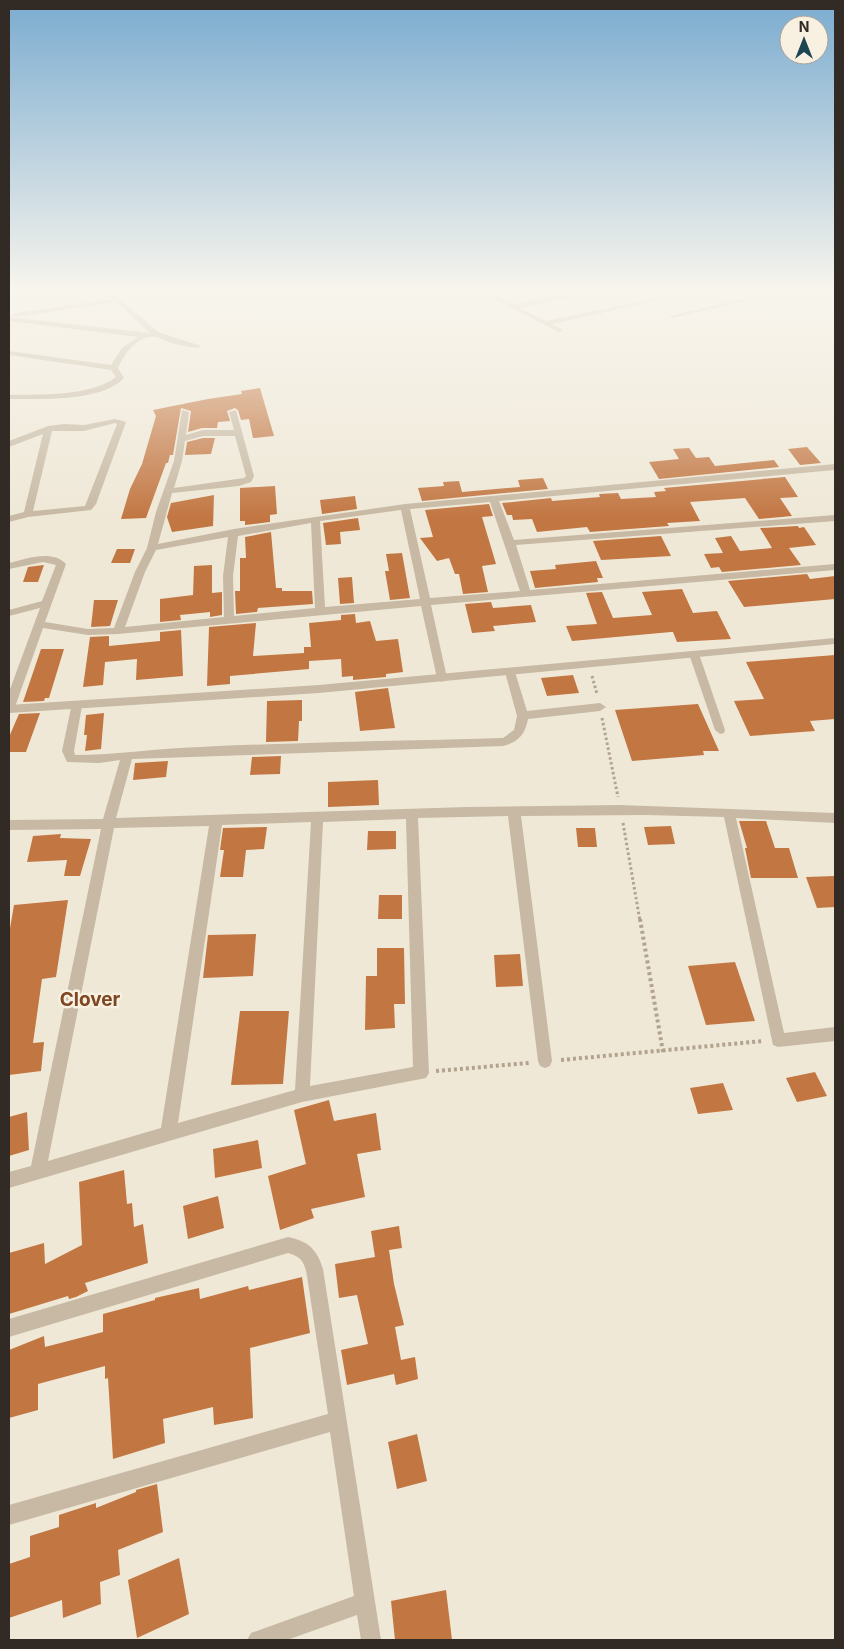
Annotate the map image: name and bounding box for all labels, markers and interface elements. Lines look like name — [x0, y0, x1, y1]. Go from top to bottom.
north arrow — [779, 15, 829, 65]
text: N — [799, 18, 809, 35]
district label: Clover — [60, 988, 121, 1011]

